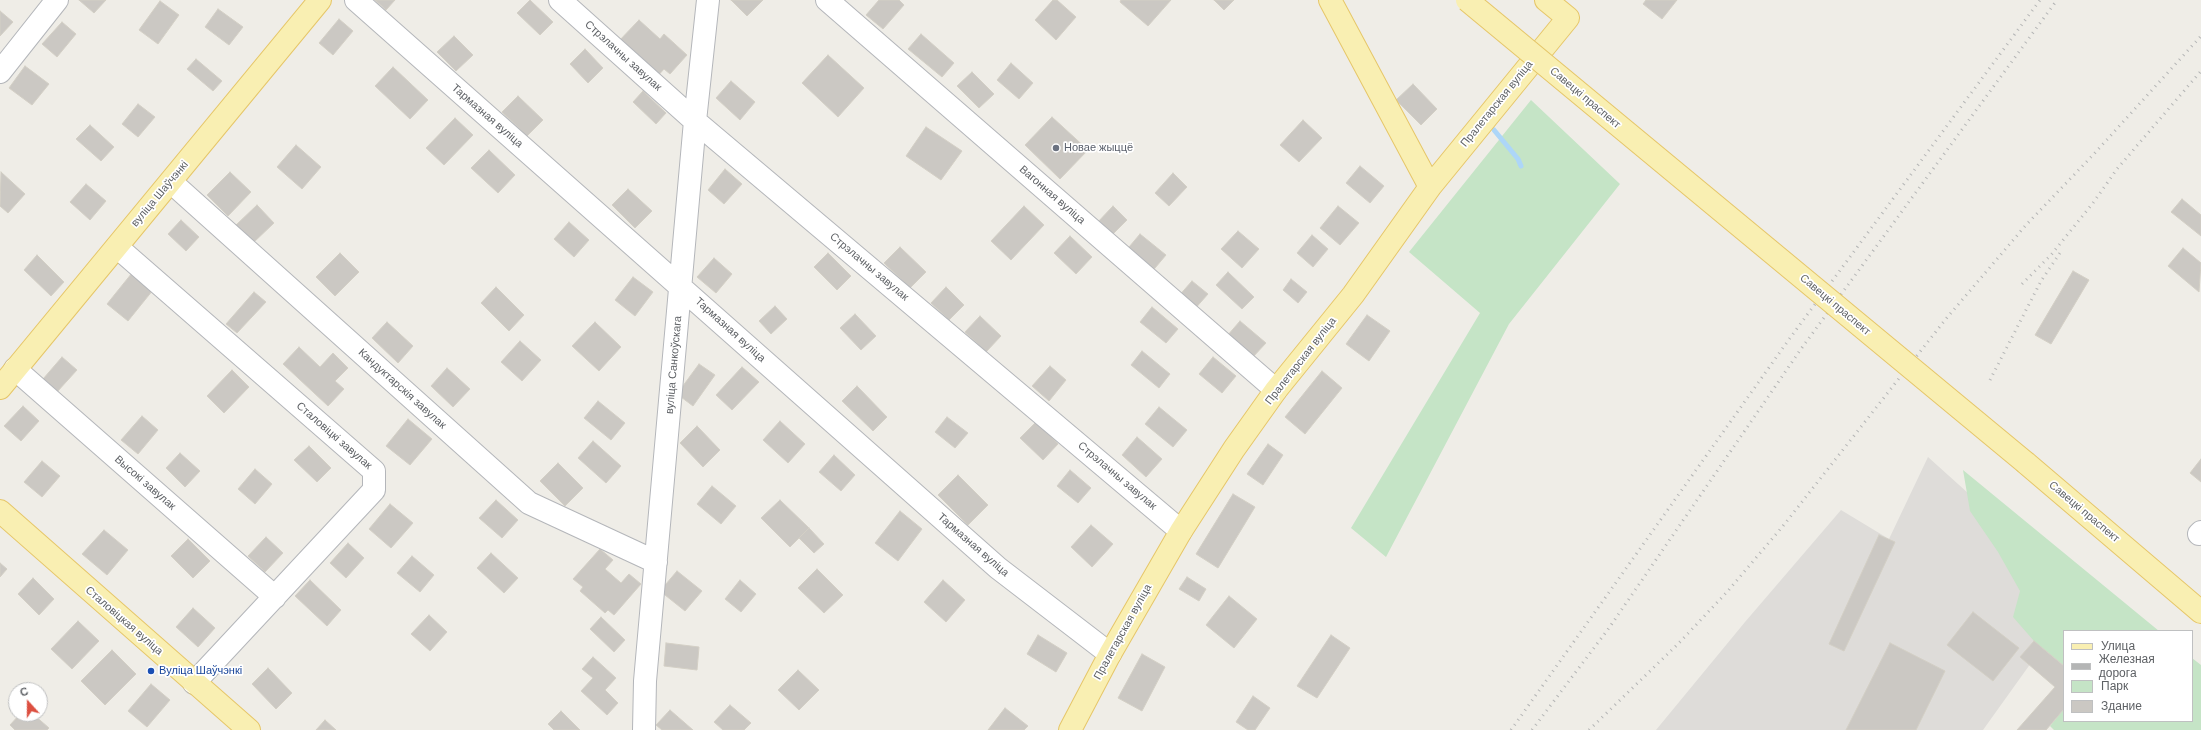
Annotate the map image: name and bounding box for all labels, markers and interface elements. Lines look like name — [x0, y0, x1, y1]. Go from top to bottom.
street label: Стрэлачны завулак — [582, 18, 664, 94]
street label: Пралетарская вуліца — [1458, 58, 1536, 150]
street label: Савецкі праспект — [1547, 65, 1623, 131]
street label: Тармазная вуліца — [449, 81, 525, 151]
place label: Новае жыццё — [1064, 141, 1133, 155]
marker: Новае жыццё — [1051, 143, 1061, 153]
street label: вуліца Шаўчэнкі — [129, 159, 191, 229]
street label: Вагонная вуліца — [1016, 163, 1088, 227]
street label: Стрэлачны завулак — [827, 230, 911, 304]
street label: Савецкі праспект — [1797, 272, 1873, 338]
street label: Тармазная вуліца — [692, 295, 768, 365]
street label: вуліца Санкоўскага — [663, 315, 685, 415]
street label: Пралетарская вуліца — [1263, 315, 1339, 407]
street label: Кандуктарскія завулак — [355, 346, 449, 432]
street label: Сталовіцкі завулак — [293, 400, 375, 472]
street label: Стрэлачны завулак — [1075, 439, 1159, 513]
street label: Высокі завулак — [112, 453, 178, 513]
street label: Савецкі праспект — [2046, 479, 2122, 545]
street label: Тармазная вуліца — [935, 510, 1011, 580]
street label: Пралетарская вуліца — [1091, 582, 1155, 682]
street label: Сталовіцкая вуліца — [82, 584, 166, 658]
legend — [2063, 630, 2193, 722]
text: Улица — [2101, 639, 2135, 653]
text: Железная дорога — [2099, 652, 2155, 680]
place label: Вуліца Шаўчэнкі — [159, 664, 242, 678]
marker: Вуліца Шаўчэнкі — [146, 666, 156, 676]
text: Парк — [2101, 679, 2128, 693]
north arrow — [8, 682, 48, 722]
text: С — [18, 685, 30, 699]
text: Здание — [2101, 699, 2142, 713]

